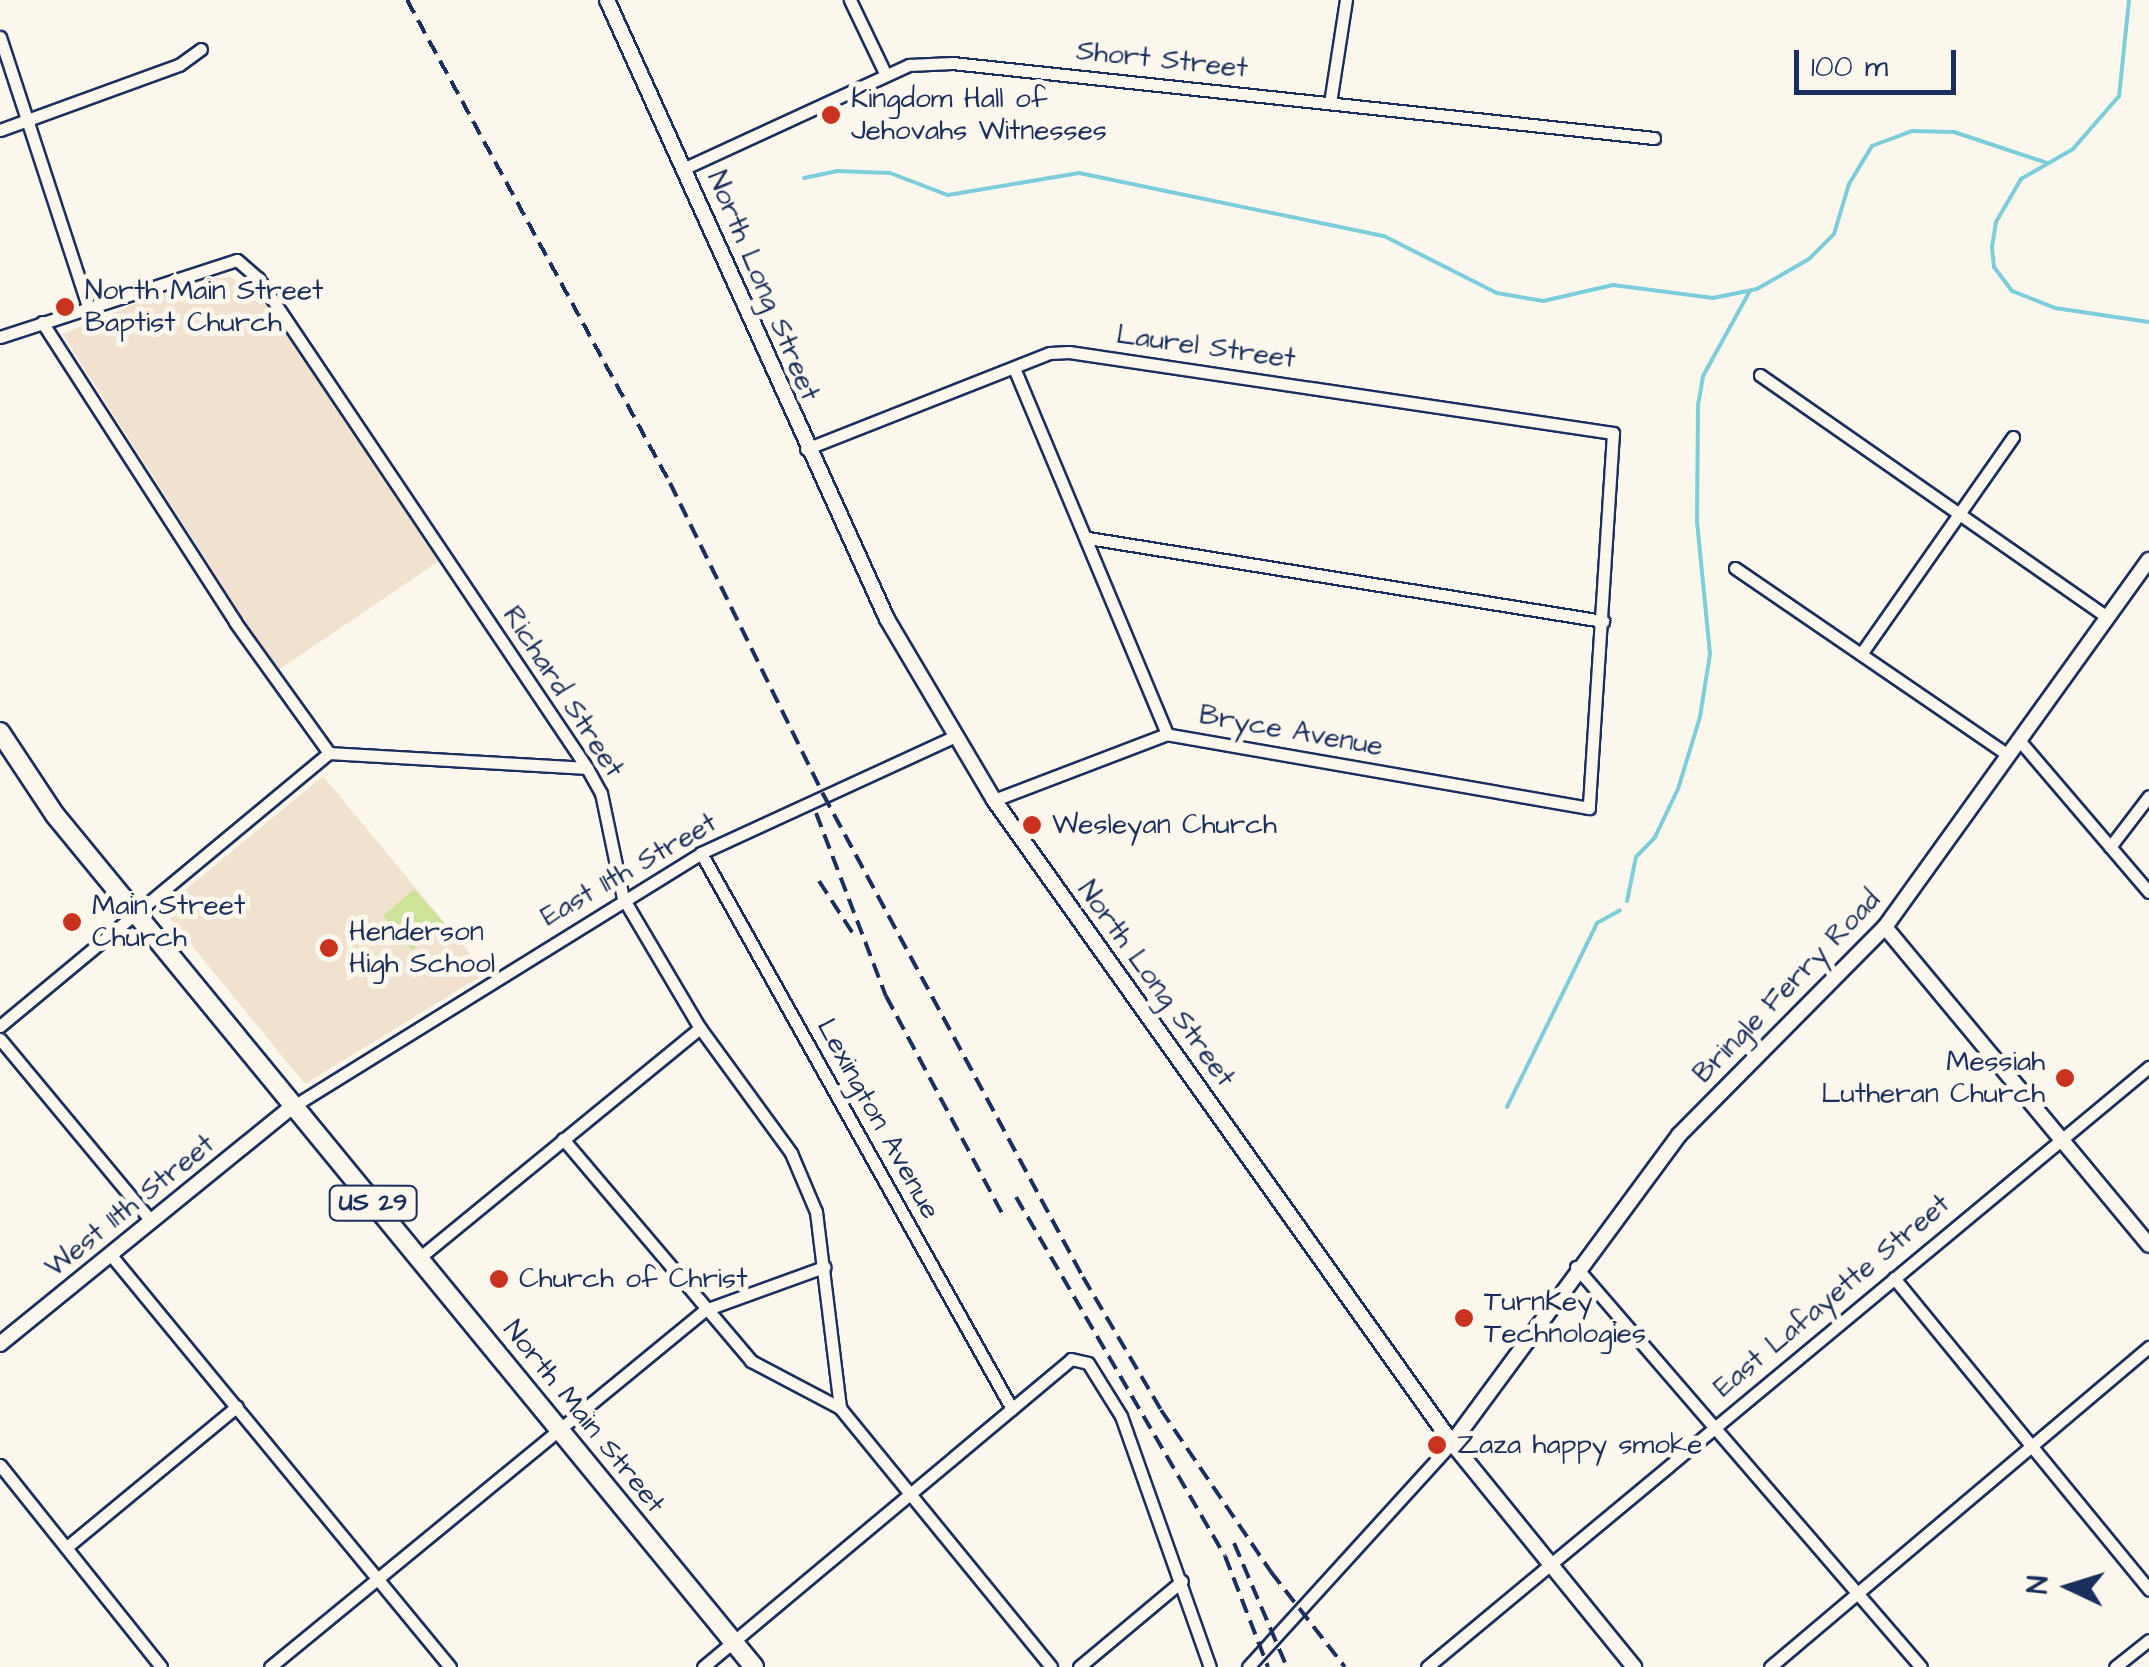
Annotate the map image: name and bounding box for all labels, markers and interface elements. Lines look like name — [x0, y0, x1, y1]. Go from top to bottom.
scale bar — [1799, 30, 1962, 92]
street label: Short Street — [1075, 34, 1249, 86]
text: 100 m — [1811, 46, 1888, 88]
place label: Kingdom Hall of Jehovahs Witnesses — [851, 82, 1107, 148]
marker: Kingdom Hall of Jehovahs Witnesses — [820, 104, 842, 126]
street label: North Long Street — [699, 166, 827, 406]
place label: North Main Street Baptist Church — [85, 274, 323, 340]
marker: North Main Street Baptist Church — [54, 296, 76, 318]
street label: Laurel Street — [1114, 318, 1298, 376]
street label: Richard Street — [495, 600, 631, 784]
street label: Bryce Avenue — [1197, 698, 1385, 764]
street label: East 11th Street — [535, 806, 723, 934]
place label: Wesleyan Church — [1052, 808, 1277, 842]
marker: Wesleyan Church — [1021, 814, 1043, 836]
street label: North Long Street — [1070, 874, 1242, 1094]
street label: Bringle Ferry Road — [1686, 884, 1888, 1090]
place label: Main Street Church — [92, 889, 245, 955]
marker: Main Street Church — [61, 911, 83, 933]
place label: Henderson High School — [349, 915, 495, 981]
marker: Henderson High School — [318, 937, 340, 959]
street label: Lexington Avenue — [809, 1013, 947, 1225]
place label: Messiah Lutheran Church — [1821, 1045, 2045, 1111]
marker: Messiah Lutheran Church — [2054, 1067, 2076, 1089]
street label: West 11th Street — [39, 1127, 221, 1285]
road number: US 29 — [328, 1183, 418, 1223]
street label: East Lafayette Street — [1707, 1187, 1957, 1405]
place label: Church of Christ — [519, 1262, 747, 1296]
marker: Church of Christ — [488, 1268, 510, 1290]
place label: TurnKey Technologies — [1484, 1285, 1646, 1351]
marker: TurnKey Technologies — [1453, 1307, 1475, 1329]
street label: North Main Street — [496, 1314, 672, 1520]
place label: Zaza happy smoke — [1457, 1428, 1702, 1462]
marker: Zaza happy smoke — [1426, 1434, 1448, 1456]
north arrow — [2019, 1537, 2119, 1637]
text: N — [2019, 1575, 2059, 1595]

